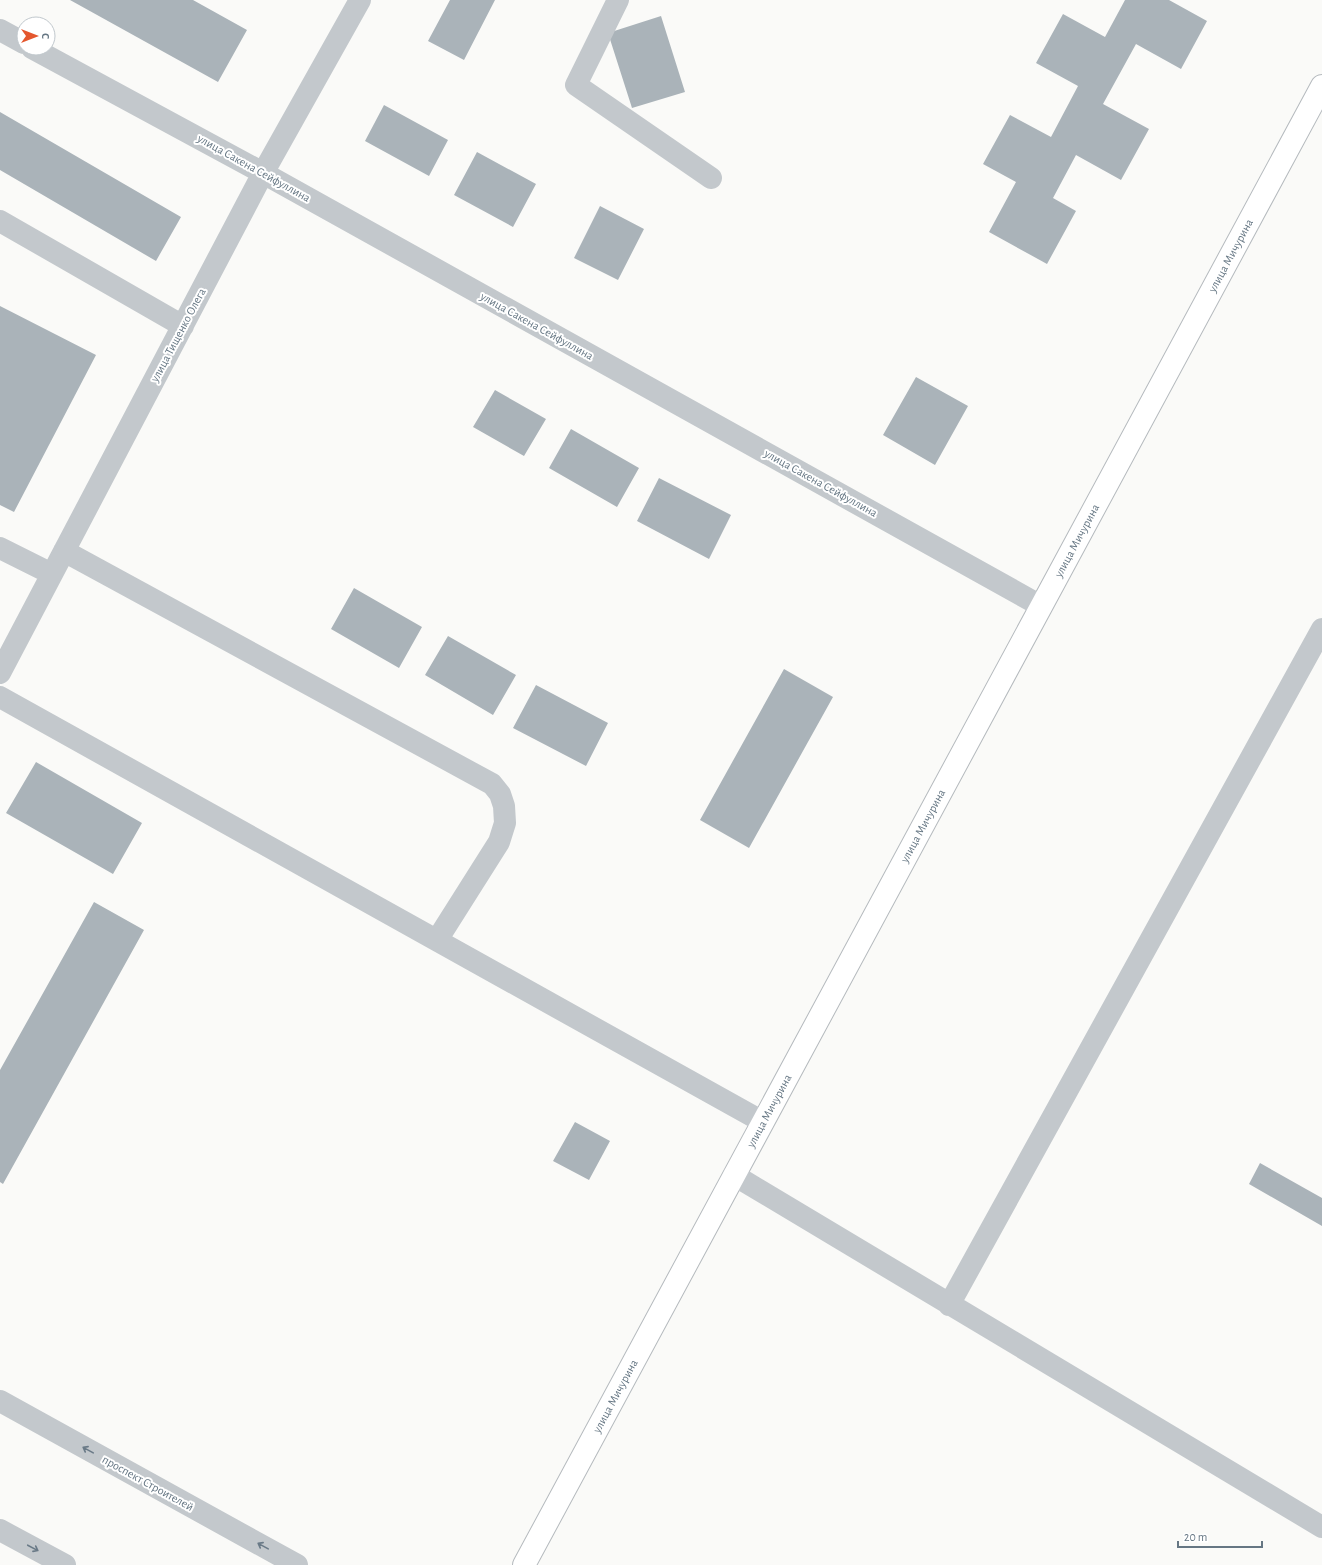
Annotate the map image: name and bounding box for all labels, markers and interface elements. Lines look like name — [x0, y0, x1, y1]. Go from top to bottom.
north arrow — [16, 16, 56, 56]
text: С — [40, 33, 51, 39]
street label: улица Сакена Сейфуллина — [194, 132, 313, 205]
street label: улица Мичурина — [1205, 216, 1255, 295]
street label: улица Тищенко Олега — [148, 286, 209, 385]
street label: улица Сакена Сейфуллина — [477, 290, 596, 363]
street label: улица Сакена Сейфуллина — [761, 447, 880, 520]
street label: улица Мичурина — [1052, 501, 1102, 581]
street label: улица Мичурина — [898, 787, 948, 866]
street label: улица Мичурина — [744, 1072, 794, 1151]
street label: улица Мичурина — [590, 1357, 640, 1436]
one-way arrow — [82, 1445, 94, 1453]
street label: проспект Строителей — [100, 1453, 196, 1513]
scale bar — [1178, 1523, 1262, 1549]
text: 20 m — [1184, 1531, 1207, 1543]
one-way arrow — [257, 1542, 269, 1550]
one-way arrow — [26, 1544, 38, 1552]

